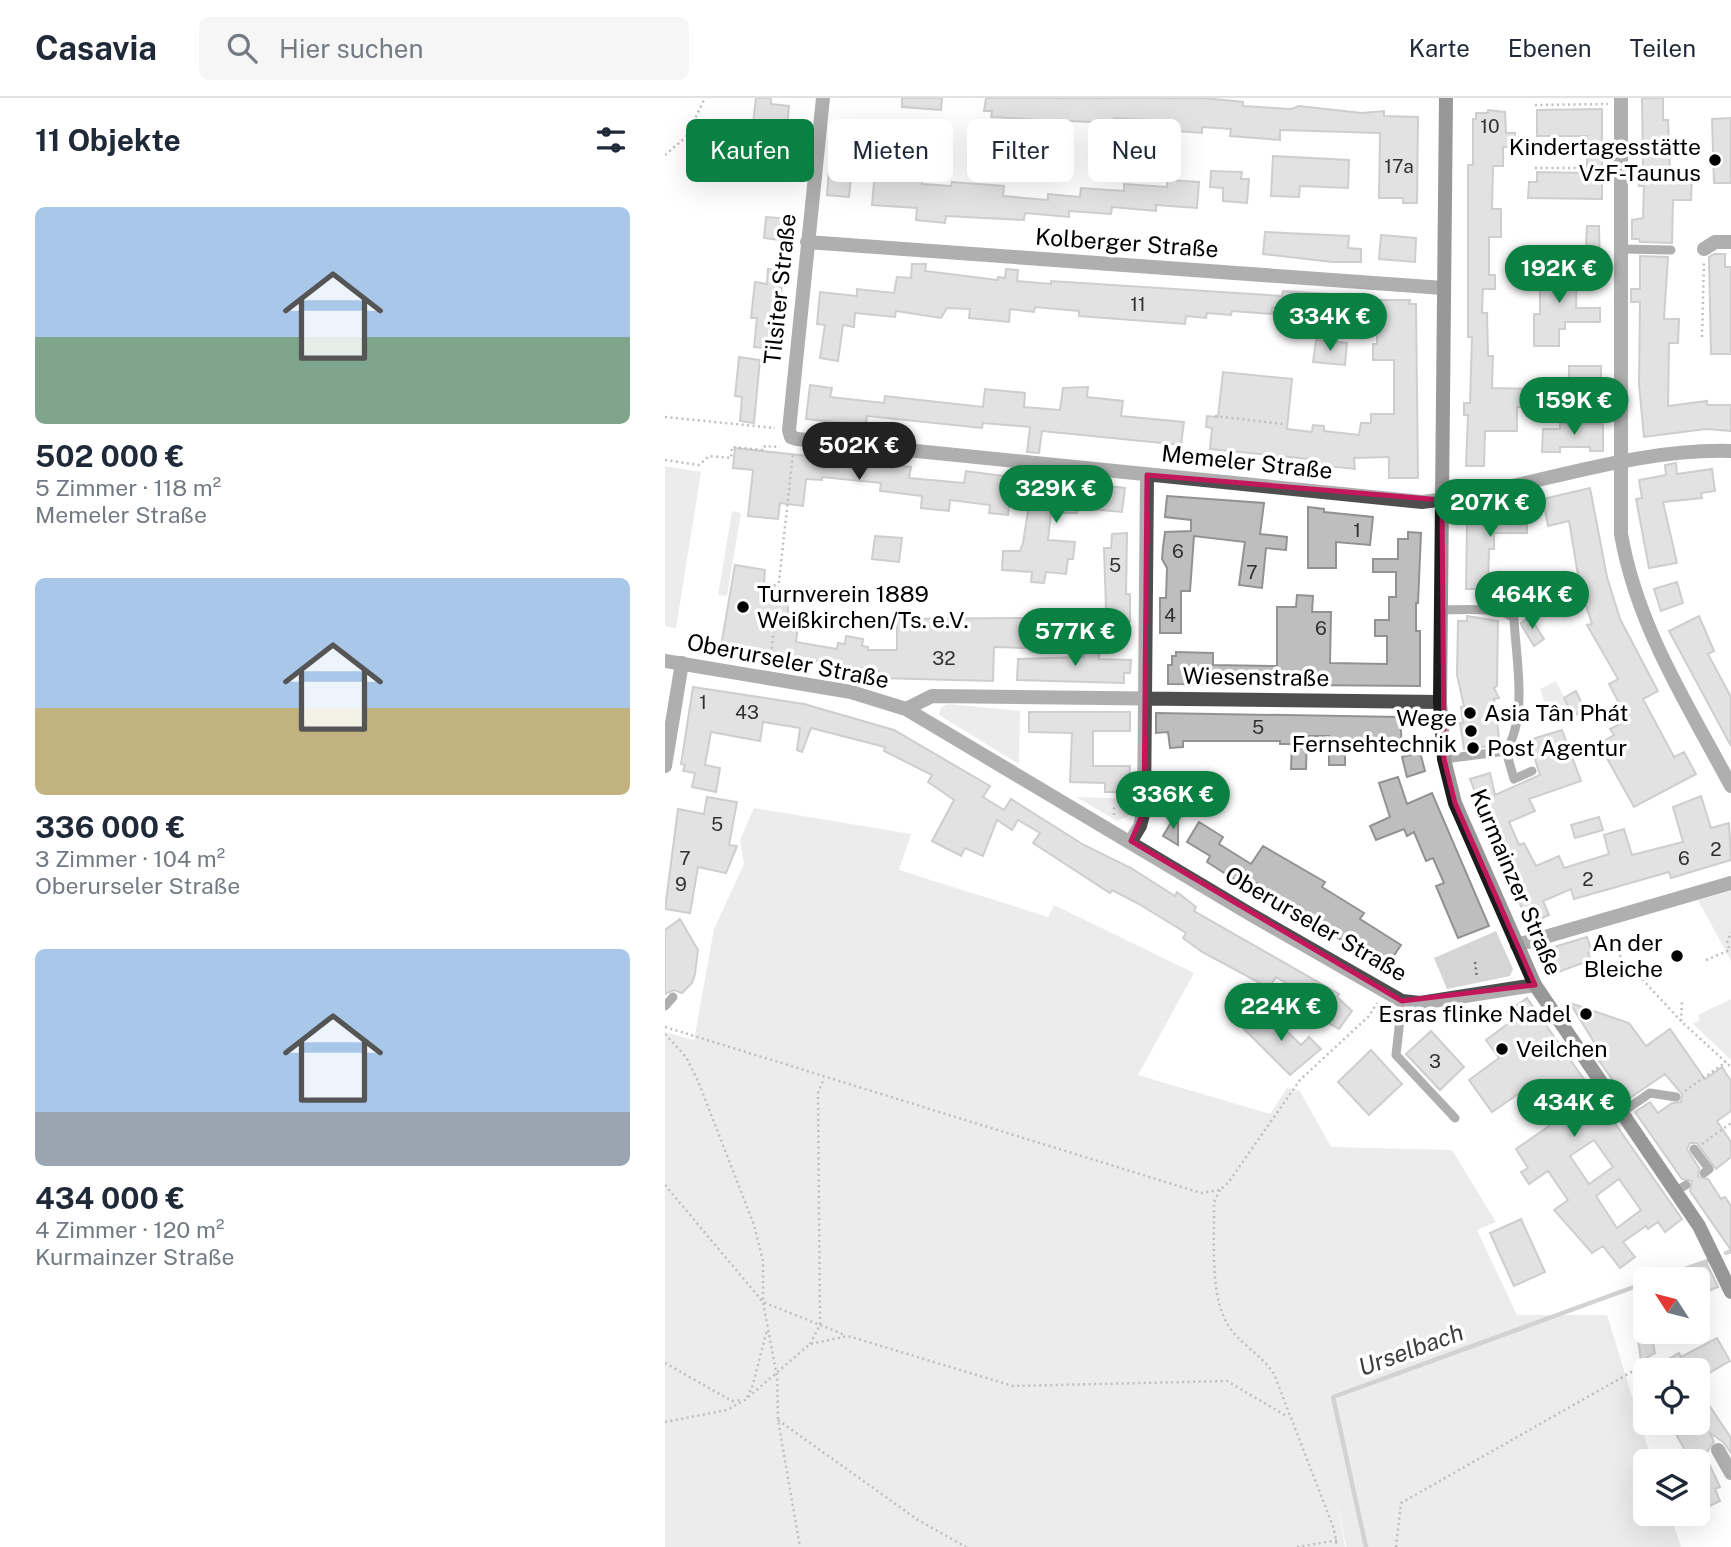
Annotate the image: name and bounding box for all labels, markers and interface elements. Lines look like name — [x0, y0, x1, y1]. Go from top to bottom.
search box — [199, 17, 689, 80]
text: Casavia — [35, 29, 157, 67]
icon: search — [223, 29, 261, 67]
text: Hier suchen — [279, 33, 424, 64]
text: Karte — [1409, 34, 1470, 62]
text: Ebenen — [1508, 34, 1592, 62]
text: Teilen — [1630, 34, 1696, 62]
house number: 10 — [1480, 115, 1500, 137]
chip: Kaufen — [686, 119, 814, 182]
chip: Mieten — [828, 119, 953, 182]
chip: Filter — [967, 119, 1074, 182]
chip: Neu — [1088, 119, 1181, 182]
icon: filters — [592, 121, 630, 159]
text: 11 Objekte — [35, 122, 181, 158]
place label: Kindertagesstätte VzF-Taunus — [1509, 133, 1701, 186]
marker: Kindertagesstätte VzF-Taunus — [1707, 152, 1723, 168]
house number: 17a — [1384, 155, 1414, 177]
street label: Tilsiter Straße — [758, 212, 801, 366]
street label: Kolberger Straße — [1035, 223, 1220, 262]
pin: 192K € — [1502, 246, 1616, 305]
icon: home — [270, 253, 396, 379]
text: 192K € — [1521, 254, 1597, 281]
house number: 11 — [1130, 293, 1146, 315]
pin: 334K € — [1273, 294, 1387, 353]
text: 334K € — [1289, 302, 1371, 329]
pin: 159K € — [1517, 378, 1631, 437]
text: 159K € — [1535, 386, 1613, 413]
pin: 502K € — [802, 422, 916, 482]
text: 502K € — [818, 431, 900, 458]
text: 502 000 € — [35, 438, 185, 474]
street label: Memeler Straße — [1160, 439, 1334, 484]
pin: 329K € — [999, 466, 1113, 525]
text: 5 Zimmer · 118 m² — [35, 474, 221, 501]
text: 329K € — [1015, 474, 1097, 501]
pin: 207K € — [1433, 480, 1547, 539]
text: 207K € — [1450, 488, 1530, 515]
text: Memeler Straße — [35, 501, 207, 528]
house number: 1 — [1353, 519, 1361, 541]
house number: 6 — [1172, 540, 1184, 562]
house number: 5 — [1109, 554, 1121, 576]
house number: 7 — [1246, 561, 1258, 583]
pin: 464K € — [1475, 572, 1589, 631]
place label: Turnverein 1889 Weißkirchen/Ts. e.V. — [757, 580, 969, 633]
text: 464K € — [1491, 580, 1573, 607]
marker: Turnverein 1889 Weißkirchen/Ts. e.V. — [735, 599, 751, 615]
house number: 4 — [1164, 604, 1176, 626]
pin: 577K € — [1018, 608, 1132, 668]
text: 577K € — [1034, 617, 1116, 644]
house number: 6 — [1315, 617, 1327, 639]
icon: home — [270, 624, 396, 750]
street label: Oberurseler Straße — [685, 628, 891, 693]
house number: 32 — [932, 647, 956, 669]
street label: Wiesenstraße — [1182, 662, 1330, 691]
house number: 1 — [699, 691, 707, 713]
place label: Asia Tân Phát — [1484, 699, 1629, 726]
house number: 43 — [735, 701, 759, 723]
place label: Wege Fernsehtechnik — [1292, 704, 1457, 757]
marker: Asia Tân Phát — [1462, 705, 1478, 721]
house number: 5 — [1252, 716, 1264, 738]
marker: Wege Fernsehtechnik — [1463, 723, 1479, 739]
place label: Post Agentur — [1487, 734, 1627, 761]
marker: Post Agentur — [1465, 740, 1481, 756]
pin: 336K € — [1116, 772, 1230, 831]
text: 336K € — [1132, 780, 1214, 807]
street label: Kurmainzer Straße — [1465, 785, 1568, 979]
text: 336 000 € — [35, 809, 185, 845]
house number: 5 — [711, 813, 723, 835]
house number: 2 — [1710, 838, 1722, 860]
text: 3 Zimmer · 104 m² — [35, 845, 225, 872]
house number: 7 — [679, 847, 691, 869]
house number: 6 — [1678, 847, 1690, 869]
street label: Oberurseler Straße — [1221, 861, 1412, 987]
house number: 2 — [1582, 868, 1594, 890]
text: Oberurseler Straße — [35, 872, 240, 899]
house number: 9 — [675, 873, 687, 895]
place label: An der Bleiche — [1584, 929, 1663, 982]
marker: An der Bleiche — [1669, 948, 1685, 964]
pin: 224K € — [1224, 984, 1338, 1043]
text: 224K € — [1241, 992, 1321, 1019]
icon: home — [270, 995, 396, 1121]
place label: Esras flinke Nadel — [1378, 1000, 1572, 1027]
marker: Esras flinke Nadel — [1578, 1006, 1594, 1022]
place label: Veilchen — [1516, 1035, 1608, 1062]
marker: Veilchen — [1494, 1041, 1510, 1057]
house number: 3 — [1429, 1050, 1441, 1072]
pin: 434K € — [1517, 1080, 1631, 1139]
text: 434K € — [1533, 1088, 1615, 1115]
text: 434 000 € — [35, 1180, 185, 1216]
text: 4 Zimmer · 120 m² — [35, 1216, 224, 1243]
text: Kurmainzer Straße — [35, 1243, 235, 1270]
north arrow — [1633, 1267, 1710, 1344]
map controls — [1633, 1267, 1710, 1526]
water label: Urselbach — [1354, 1317, 1467, 1381]
button: locate — [1633, 1358, 1710, 1435]
button: layers — [1633, 1449, 1710, 1526]

